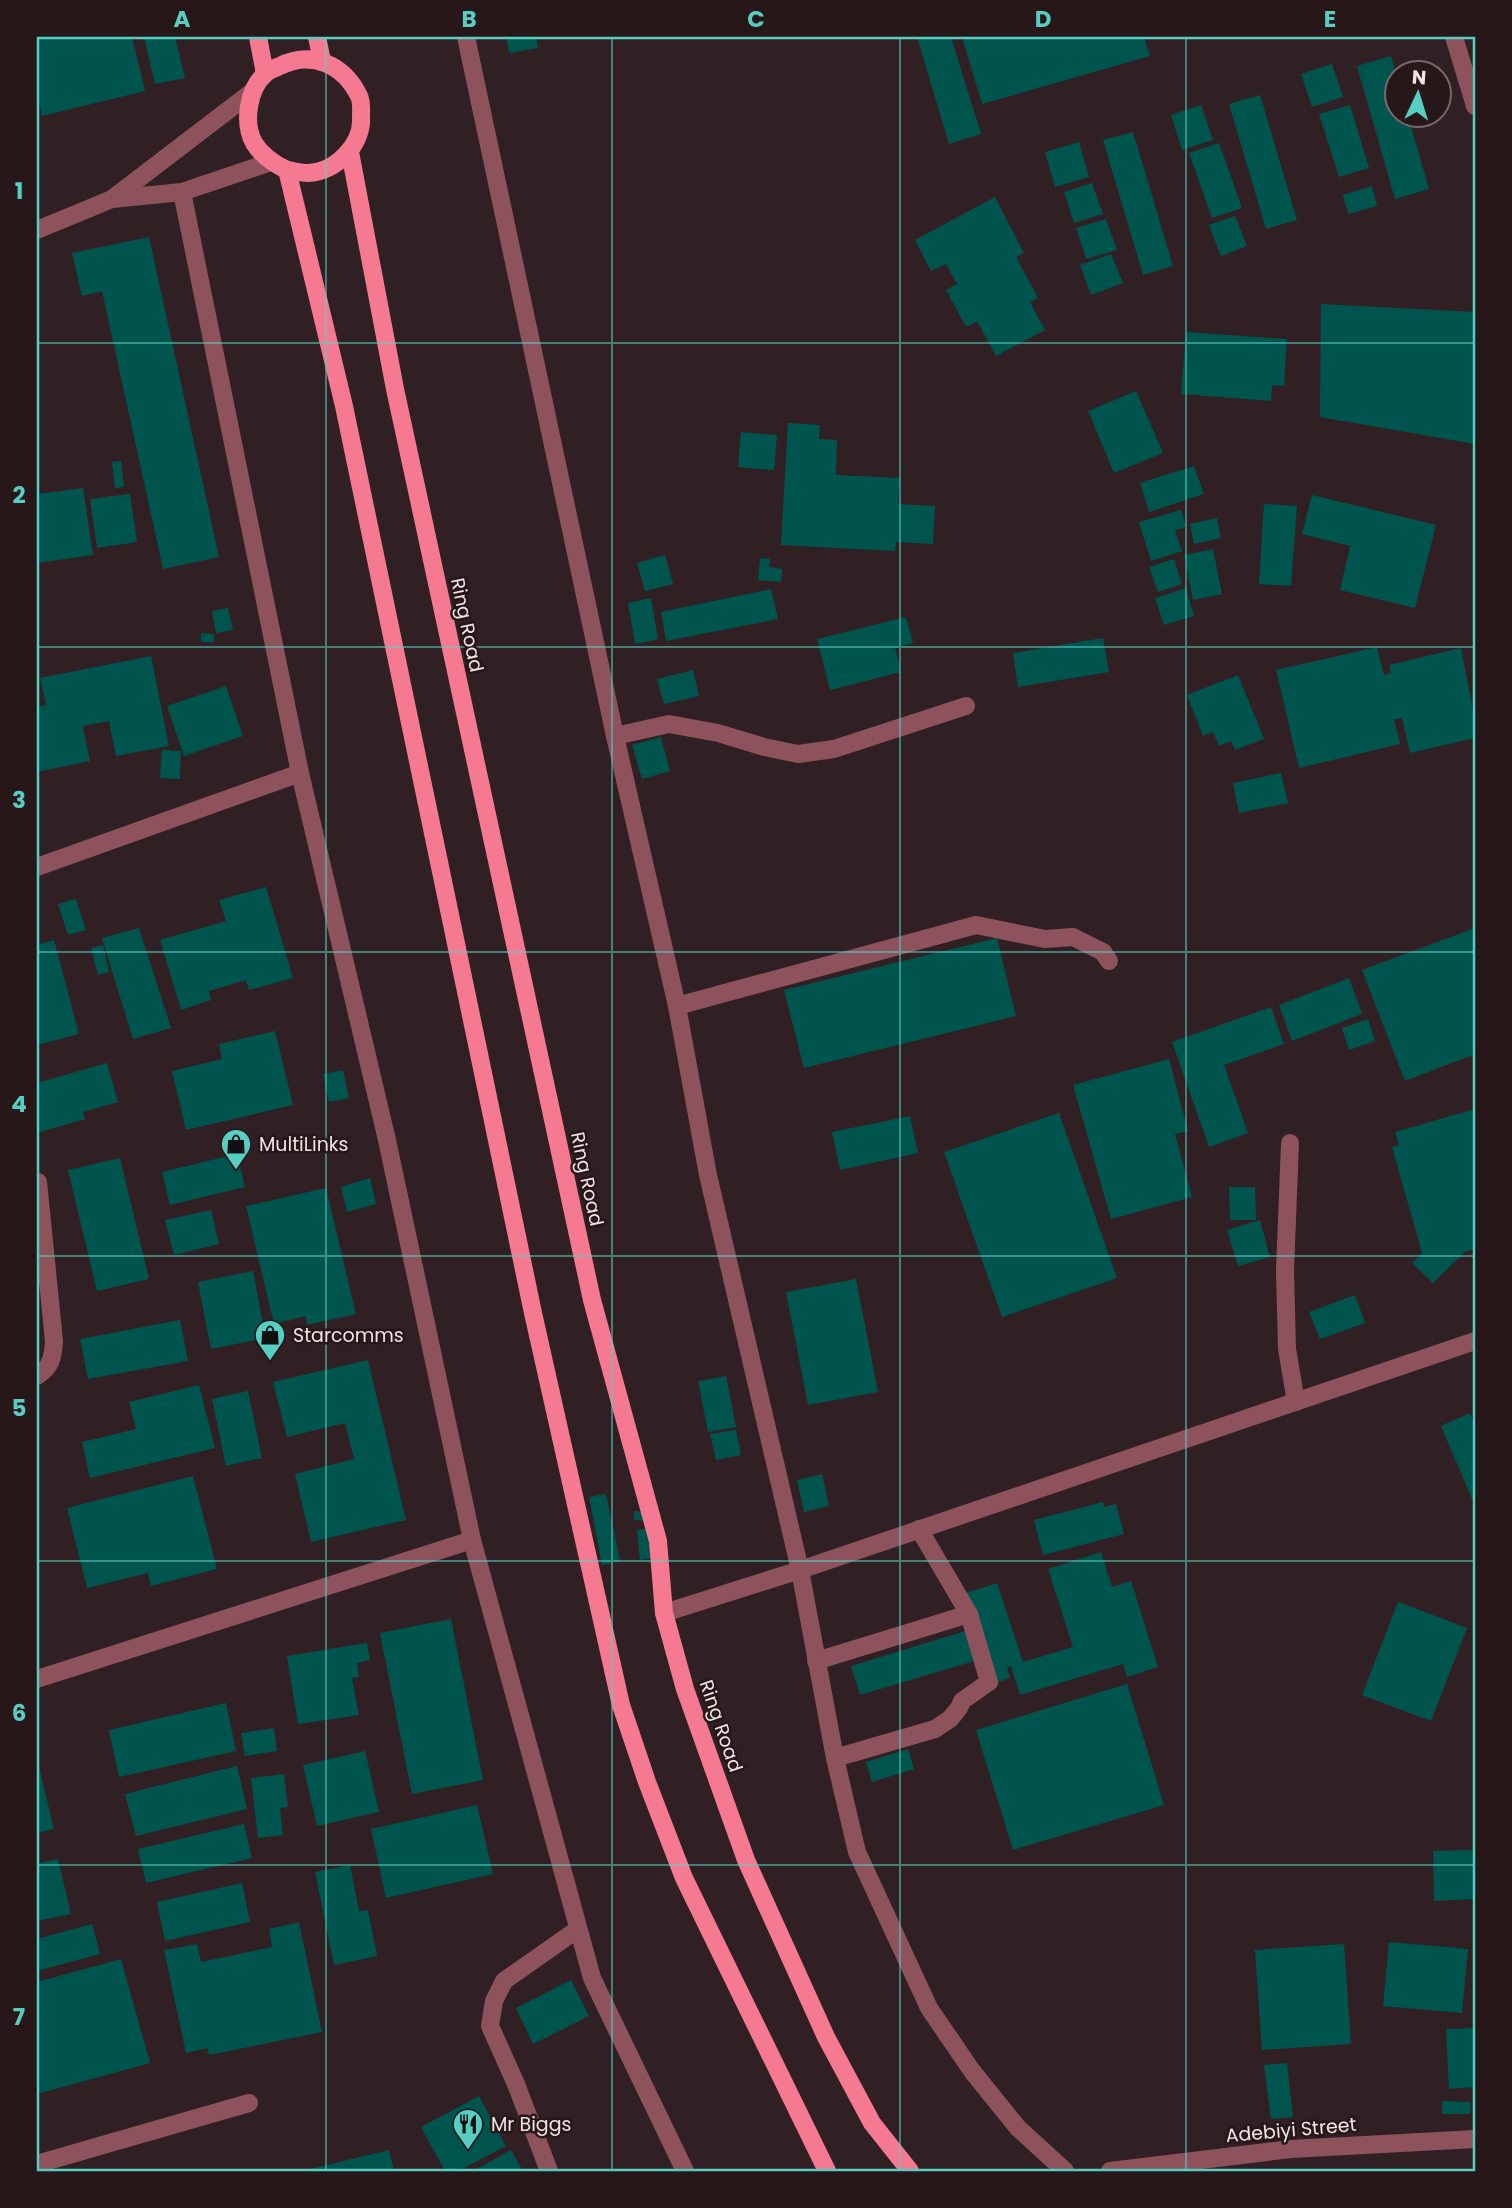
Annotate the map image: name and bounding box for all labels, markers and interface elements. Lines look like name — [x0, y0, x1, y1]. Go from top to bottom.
text: A — [174, 3, 191, 35]
text: B — [461, 3, 477, 35]
text: C — [747, 3, 765, 35]
text: D — [1035, 3, 1051, 35]
text: E — [1324, 3, 1336, 35]
north arrow — [1382, 60, 1452, 130]
text: N — [1411, 64, 1427, 92]
text: 1 — [15, 175, 23, 207]
text: 2 — [12, 479, 26, 511]
street label: Ring Road — [444, 575, 490, 675]
text: 3 — [12, 784, 26, 816]
text: 4 — [11, 1088, 27, 1120]
shop icon: MultiLinks — [219, 1127, 253, 1171]
street label: Ring Road — [564, 1129, 610, 1229]
place label: MultiLinks — [259, 1131, 349, 1158]
shop icon: Starcomms — [253, 1318, 287, 1362]
place label: Starcomms — [293, 1322, 404, 1349]
text: 5 — [12, 1392, 26, 1424]
street label: Ring Road — [693, 1676, 749, 1776]
text: 6 — [12, 1697, 26, 1729]
text: 7 — [13, 2001, 25, 2033]
restaurant icon: Mr Biggs — [451, 2107, 485, 2151]
place label: Mr Biggs — [491, 2111, 571, 2138]
street label: Adebiyi Street — [1225, 2111, 1358, 2149]

